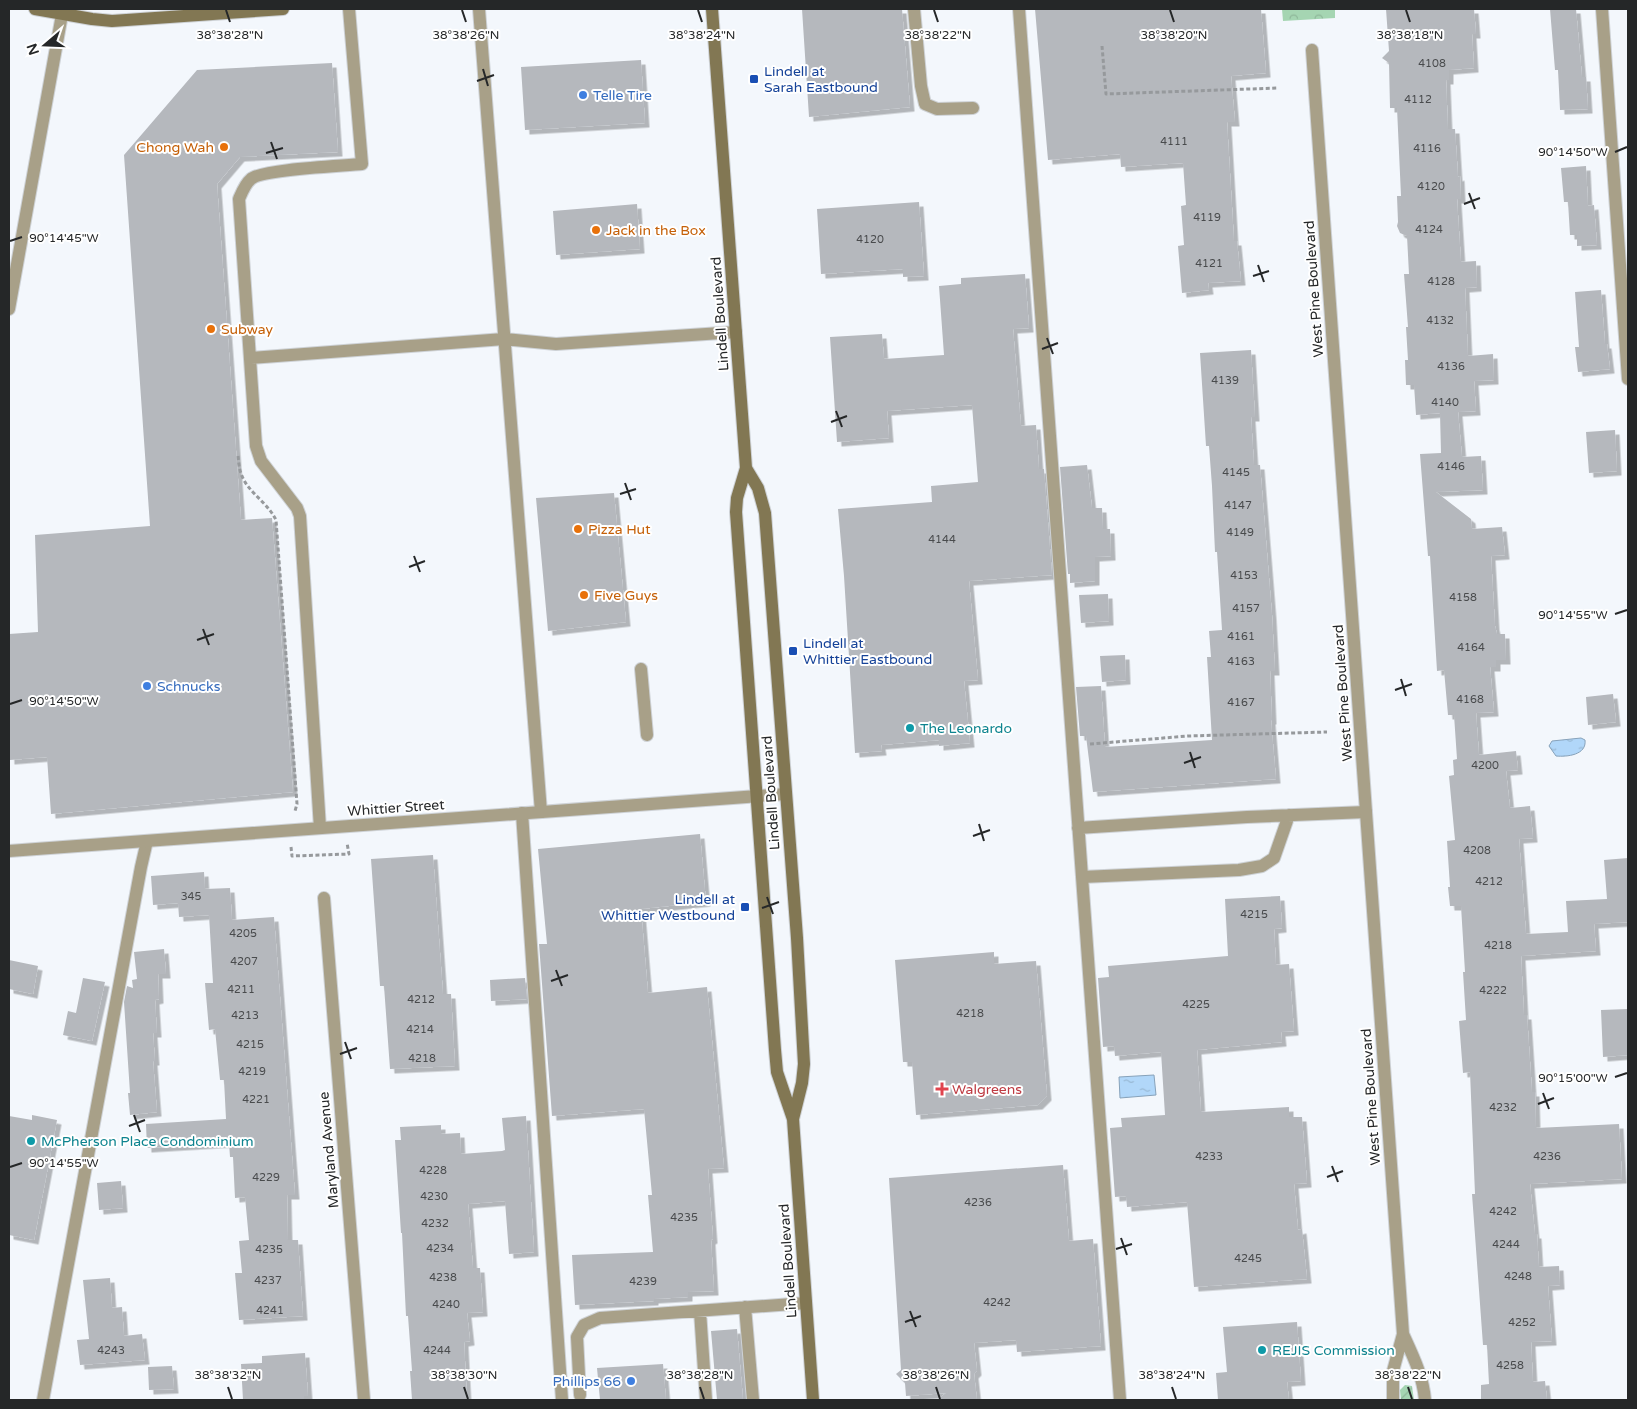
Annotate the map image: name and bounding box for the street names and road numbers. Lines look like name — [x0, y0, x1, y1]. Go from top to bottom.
street label: West Pine Boulevard — [1301, 220, 1327, 358]
street label: Lindell Boulevard — [708, 256, 732, 372]
street label: West Pine Boulevard — [1330, 624, 1356, 762]
street label: Lindell Boulevard — [759, 735, 783, 851]
street label: Whittier Street — [347, 796, 446, 820]
street label: West Pine Boulevard — [1358, 1028, 1384, 1166]
street label: Maryland Avenue — [315, 1091, 343, 1209]
street label: Lindell Boulevard — [776, 1203, 800, 1319]

